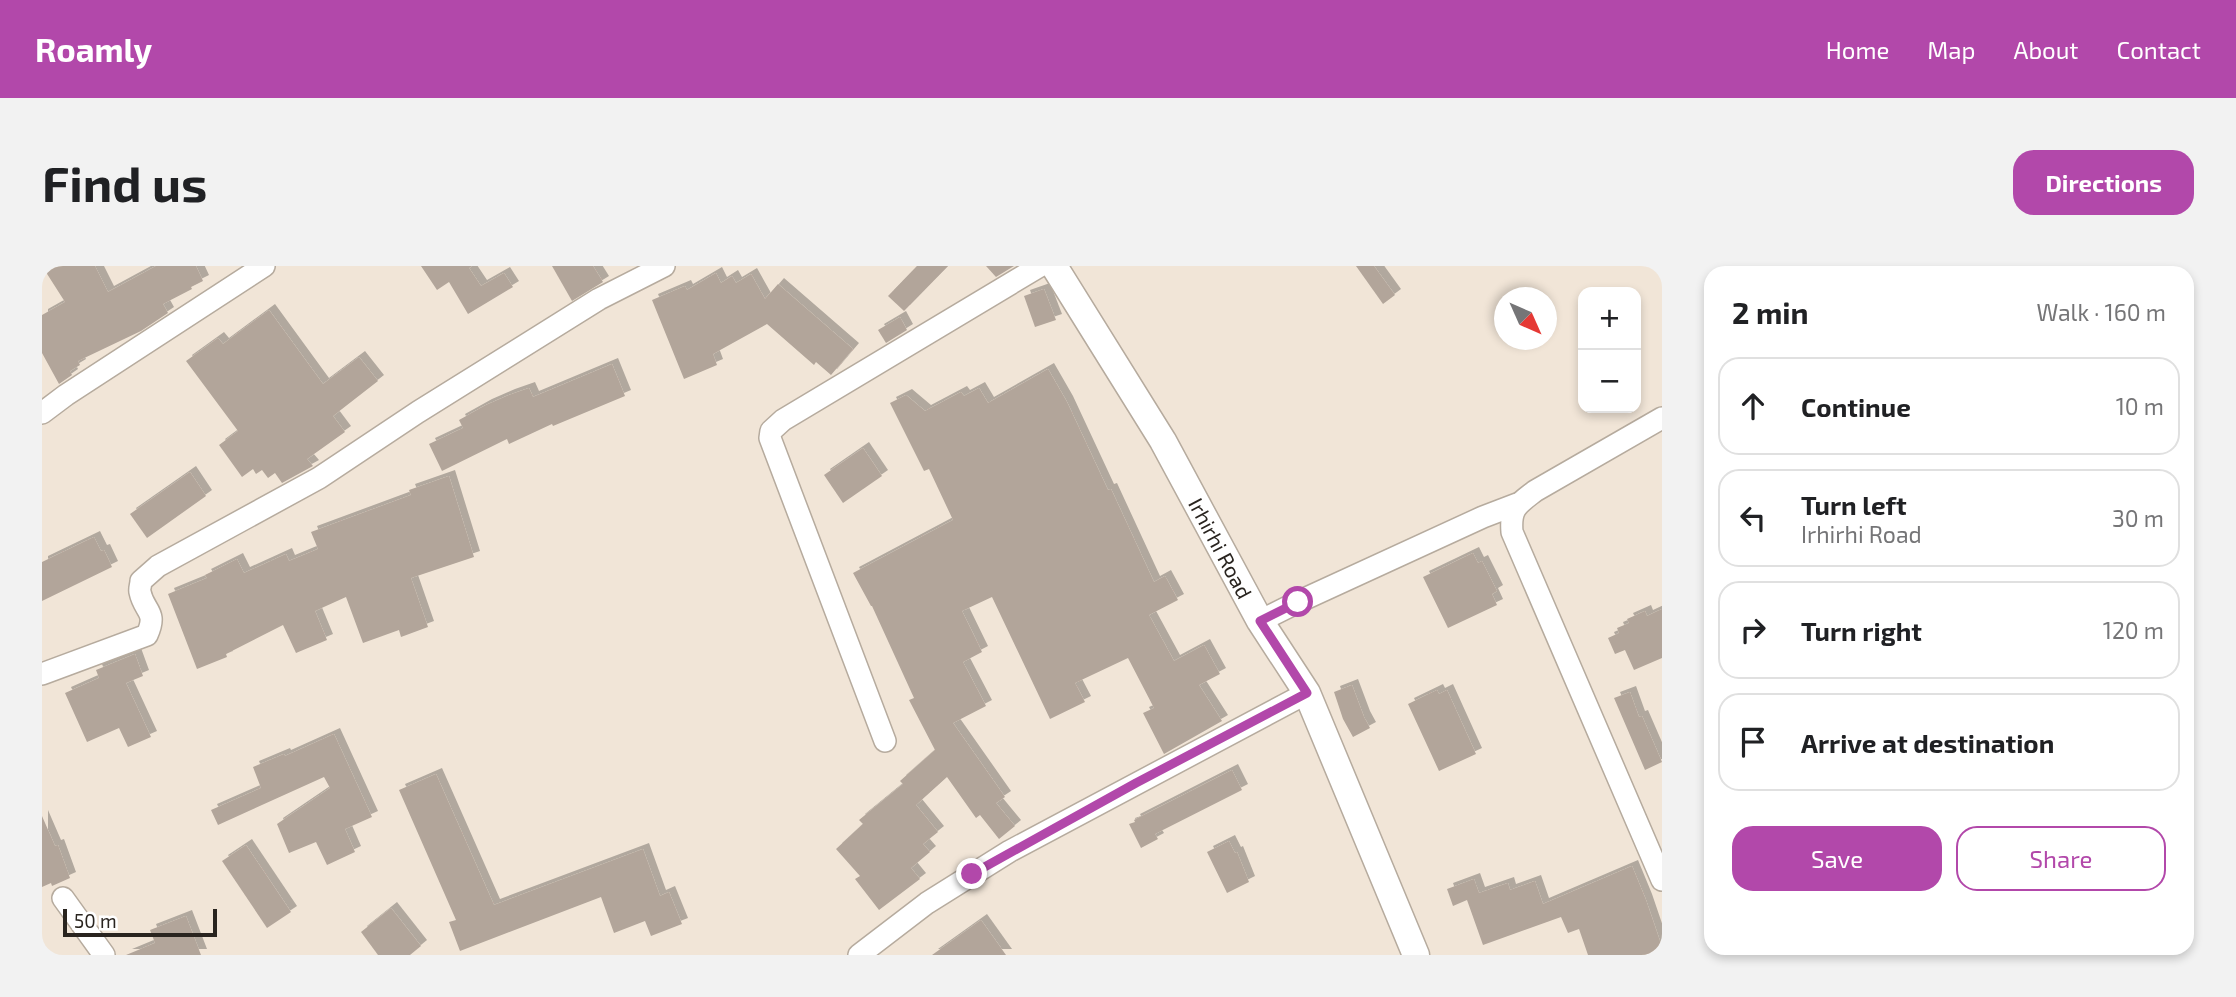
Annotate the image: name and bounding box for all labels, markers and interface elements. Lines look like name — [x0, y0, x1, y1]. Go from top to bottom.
text: Roamly — [35, 29, 152, 69]
text: Home — [1826, 35, 1889, 64]
text: Map — [1927, 35, 1975, 64]
text: About — [2013, 35, 2079, 64]
text: Contact — [2117, 35, 2201, 64]
button: Directions — [2013, 150, 2194, 215]
text: Find us — [42, 153, 207, 212]
north arrow — [1494, 287, 1557, 350]
map controls — [1578, 287, 1641, 413]
button: + — [1578, 287, 1641, 350]
text: 2 min — [1732, 294, 1809, 330]
text: Walk · 160 m — [2036, 298, 2166, 326]
button: − — [1578, 350, 1641, 413]
icon: ahead — [1734, 387, 1772, 425]
text: Continue — [1801, 391, 1911, 422]
text: 10 m — [2116, 392, 2164, 420]
text: Turn left — [1801, 489, 1907, 520]
street label: Irhirhi Road — [1184, 493, 1258, 603]
icon: left — [1734, 499, 1772, 537]
text: 30 m — [2112, 504, 2164, 532]
text: Irhirhi Road — [1801, 520, 1922, 548]
route start — [1282, 586, 1313, 617]
icon: right — [1734, 611, 1772, 649]
text: Turn right — [1801, 615, 1922, 646]
text: 120 m — [2103, 616, 2164, 644]
icon: arrive — [1734, 723, 1772, 761]
text: Arrive at destination — [1801, 727, 2054, 758]
button: Save — [1732, 826, 1942, 891]
button: Share — [1956, 826, 2166, 891]
route end — [956, 858, 987, 889]
scale bar — [63, 906, 217, 938]
text: 50 m — [74, 909, 117, 932]

